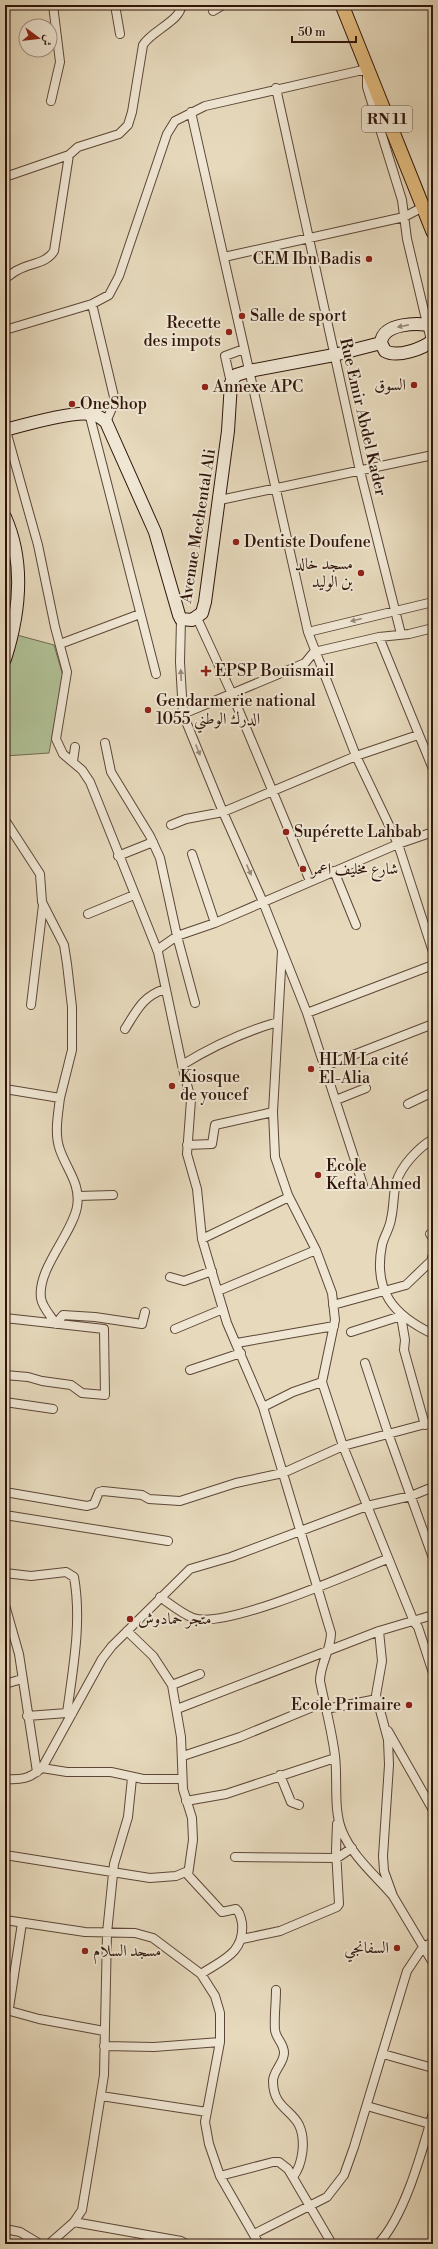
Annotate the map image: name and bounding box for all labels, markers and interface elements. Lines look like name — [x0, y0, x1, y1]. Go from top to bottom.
north arrow — [18, 18, 58, 58]
scale bar — [292, 18, 356, 44]
text: 50 m — [298, 25, 326, 40]
text: ش — [38, 33, 55, 47]
road number: RN 11 — [362, 106, 412, 132]
place label: CEM Ibn Badis — [253, 249, 361, 269]
marker: CEM Ibn Badis — [364, 254, 374, 264]
place label: Salle de sport — [250, 306, 347, 326]
marker: Salle de sport — [237, 311, 247, 321]
place label: Recette des impots — [144, 313, 221, 351]
one-way arrow — [396, 324, 409, 330]
marker: Recette des impots — [224, 327, 234, 337]
street label: Rue Emir Abdel Kader — [335, 336, 391, 498]
place label: السوق — [374, 375, 406, 395]
place label: Annexe APC — [212, 377, 303, 397]
marker: السوق — [409, 380, 419, 390]
marker: Annexe APC — [200, 382, 210, 392]
place label: OneShop — [80, 394, 147, 414]
marker: OneShop — [67, 399, 77, 409]
street label: Avenue Mechental Ali — [176, 447, 220, 606]
place label: Dentiste Doufene — [244, 532, 371, 552]
marker: Dentiste Doufene — [231, 537, 241, 547]
place label: مسجد خالد بن الوليد — [295, 554, 353, 592]
marker: مسجد خالد بن الوليد — [356, 568, 366, 578]
one-way arrow — [350, 618, 363, 624]
place label: EPSP Bouismail — [215, 661, 334, 681]
marker: EPSP Bouismail — [200, 665, 212, 677]
one-way arrow — [178, 668, 184, 681]
place label: Gendarmerie national 1055 الدرك الوطني — [156, 691, 316, 734]
marker: Gendarmerie national 1055 الدرك الوطني — [143, 705, 153, 715]
one-way arrow — [195, 745, 201, 757]
place label: Supérette Lahbab — [294, 822, 422, 842]
marker: Supérette Lahbab — [281, 827, 291, 837]
place label: شارع مخليف اعمر — [309, 859, 398, 882]
one-way arrow — [246, 864, 252, 875]
marker: شارع مخليف اعمر — [298, 864, 308, 874]
place label: HLM La cité El-Alia — [319, 1050, 409, 1088]
marker: HLM La cité El-Alia — [306, 1064, 316, 1074]
place label: Kiosque de youcef — [180, 1067, 249, 1105]
marker: Kiosque de youcef — [167, 1081, 177, 1091]
place label: Ecole Kefta Ahmed — [326, 1156, 421, 1194]
marker: Ecole Kefta Ahmed — [313, 1170, 323, 1180]
place label: متجر حمادوش — [138, 1609, 212, 1629]
marker: متجر حمادوش — [125, 1614, 135, 1624]
place label: Ecole Primaire — [291, 1695, 401, 1715]
marker: Ecole Primaire — [404, 1700, 414, 1710]
place label: السفانجي — [344, 1938, 389, 1963]
place label: مسجد السلام — [93, 1941, 161, 1965]
marker: السفانجي — [392, 1943, 402, 1953]
marker: مسجد السلام — [80, 1946, 90, 1956]

